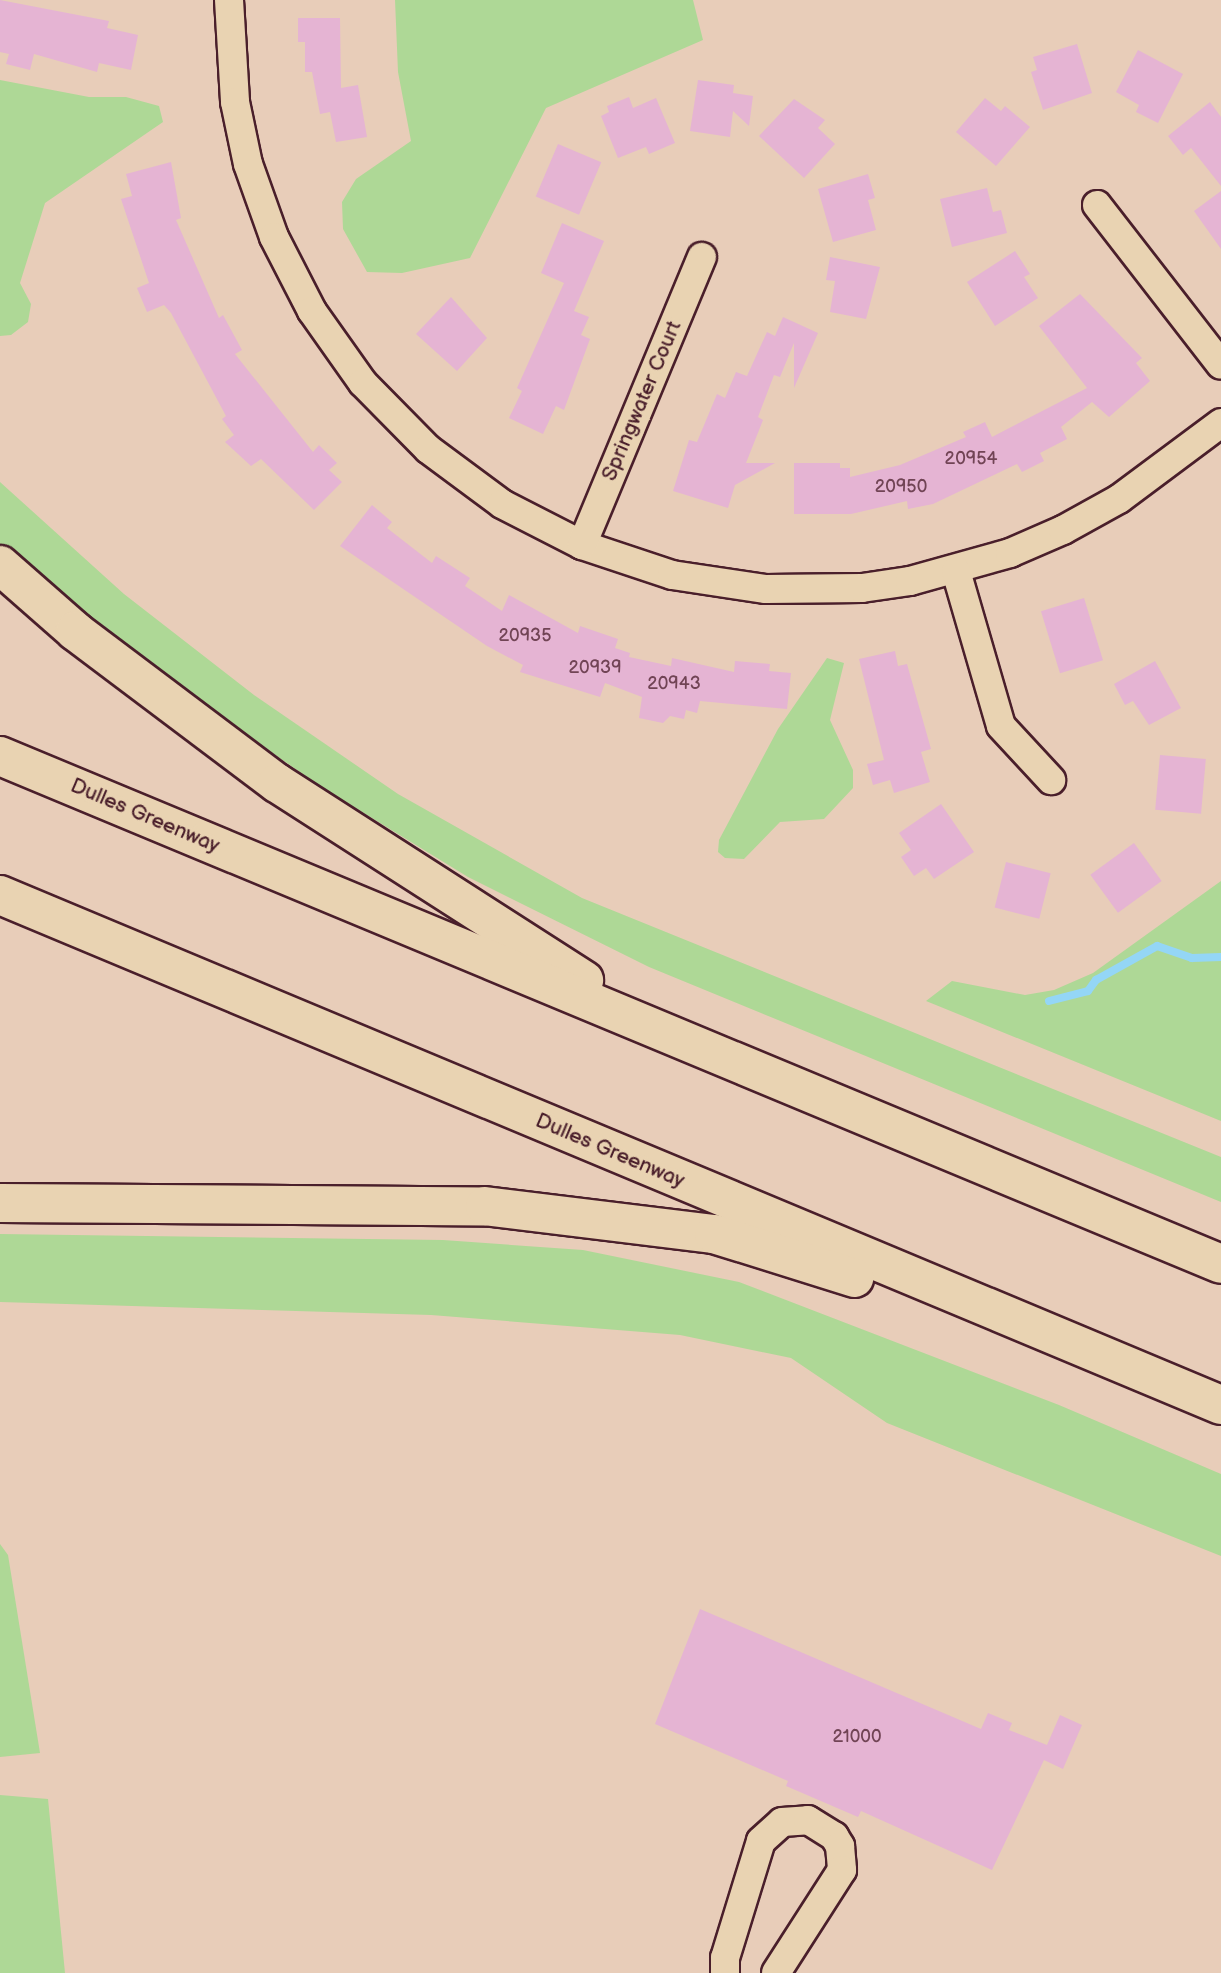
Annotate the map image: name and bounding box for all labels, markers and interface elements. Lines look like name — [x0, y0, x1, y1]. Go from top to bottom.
street label: Springwater Court — [597, 317, 687, 485]
house number: 20954 — [945, 448, 997, 470]
house number: 20950 — [875, 476, 927, 498]
house number: 20935 — [499, 625, 551, 647]
house number: 20939 — [568, 657, 622, 679]
house number: 20943 — [647, 673, 701, 695]
street label: Dulles Greenway — [67, 773, 223, 859]
street label: Dulles Greenway — [532, 1108, 688, 1194]
house number: 21000 — [832, 1726, 882, 1748]

